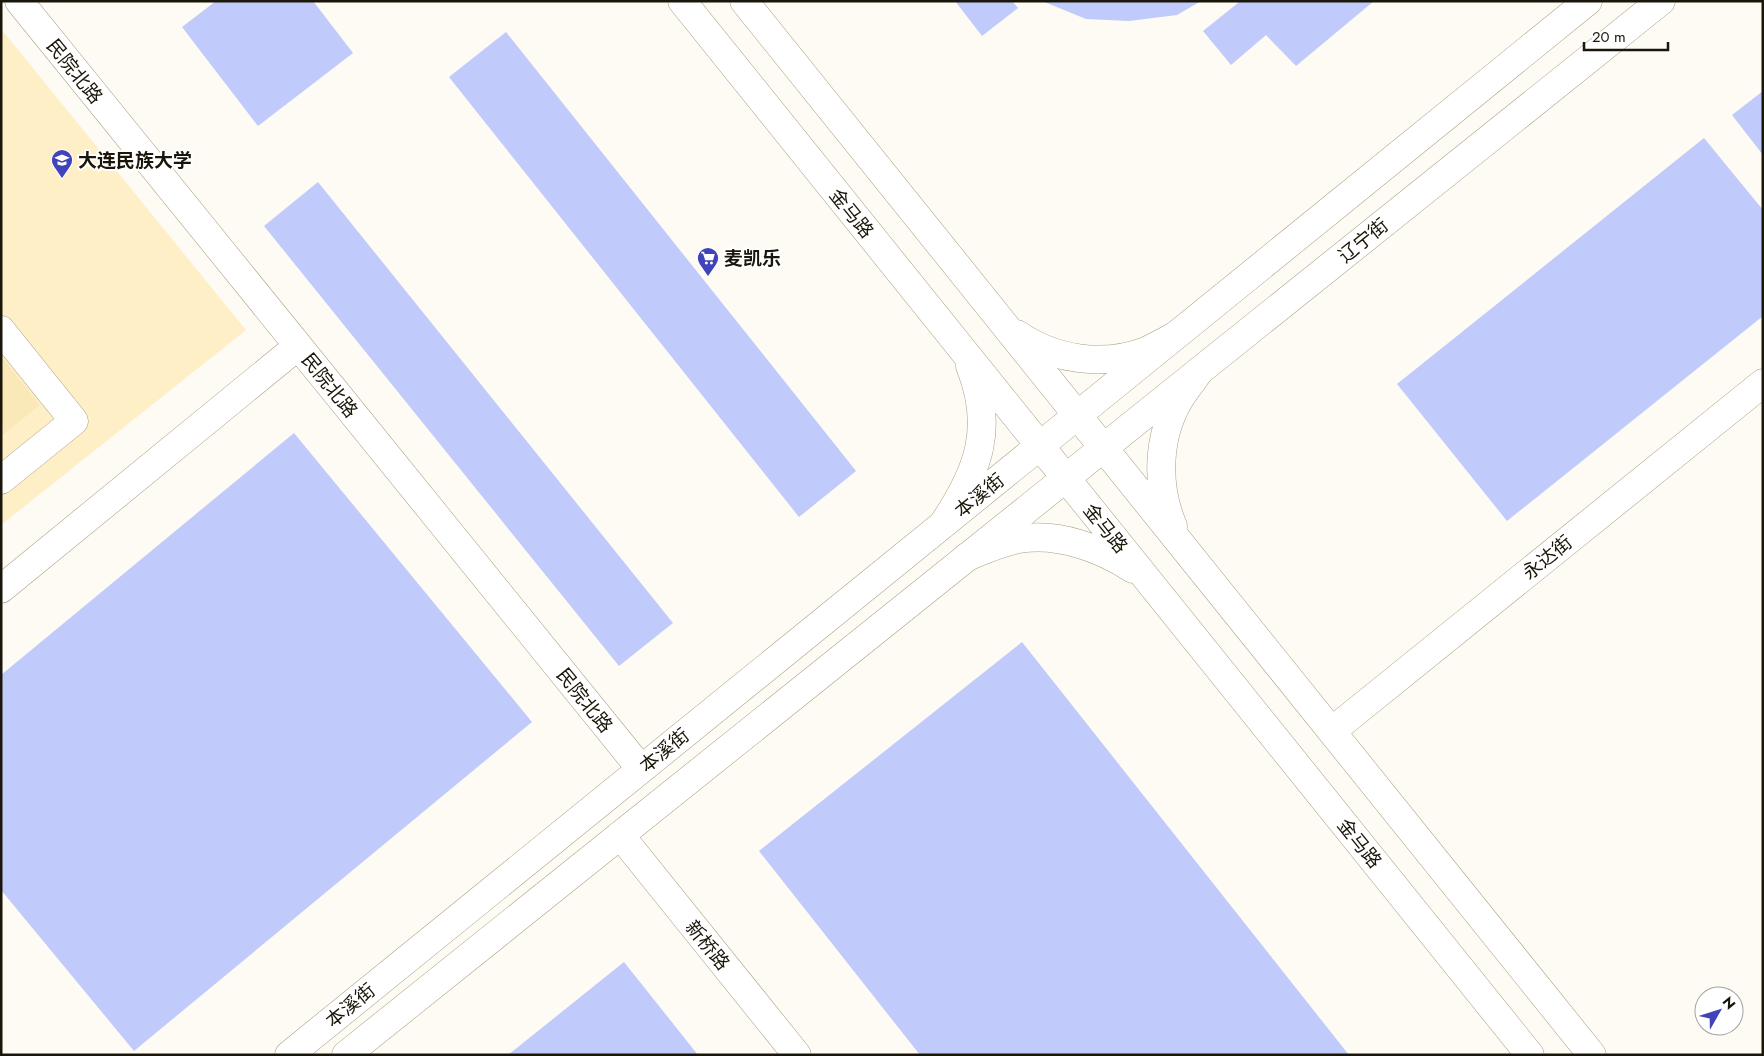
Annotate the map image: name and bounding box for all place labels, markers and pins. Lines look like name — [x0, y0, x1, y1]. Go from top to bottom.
place label: 大连民族大学 — [78, 147, 192, 174]
school or university icon: 大连民族大学 — [50, 148, 74, 179]
place label: 麦凯乐 — [724, 245, 781, 272]
supermarket icon: 麦凯乐 — [696, 246, 720, 277]

